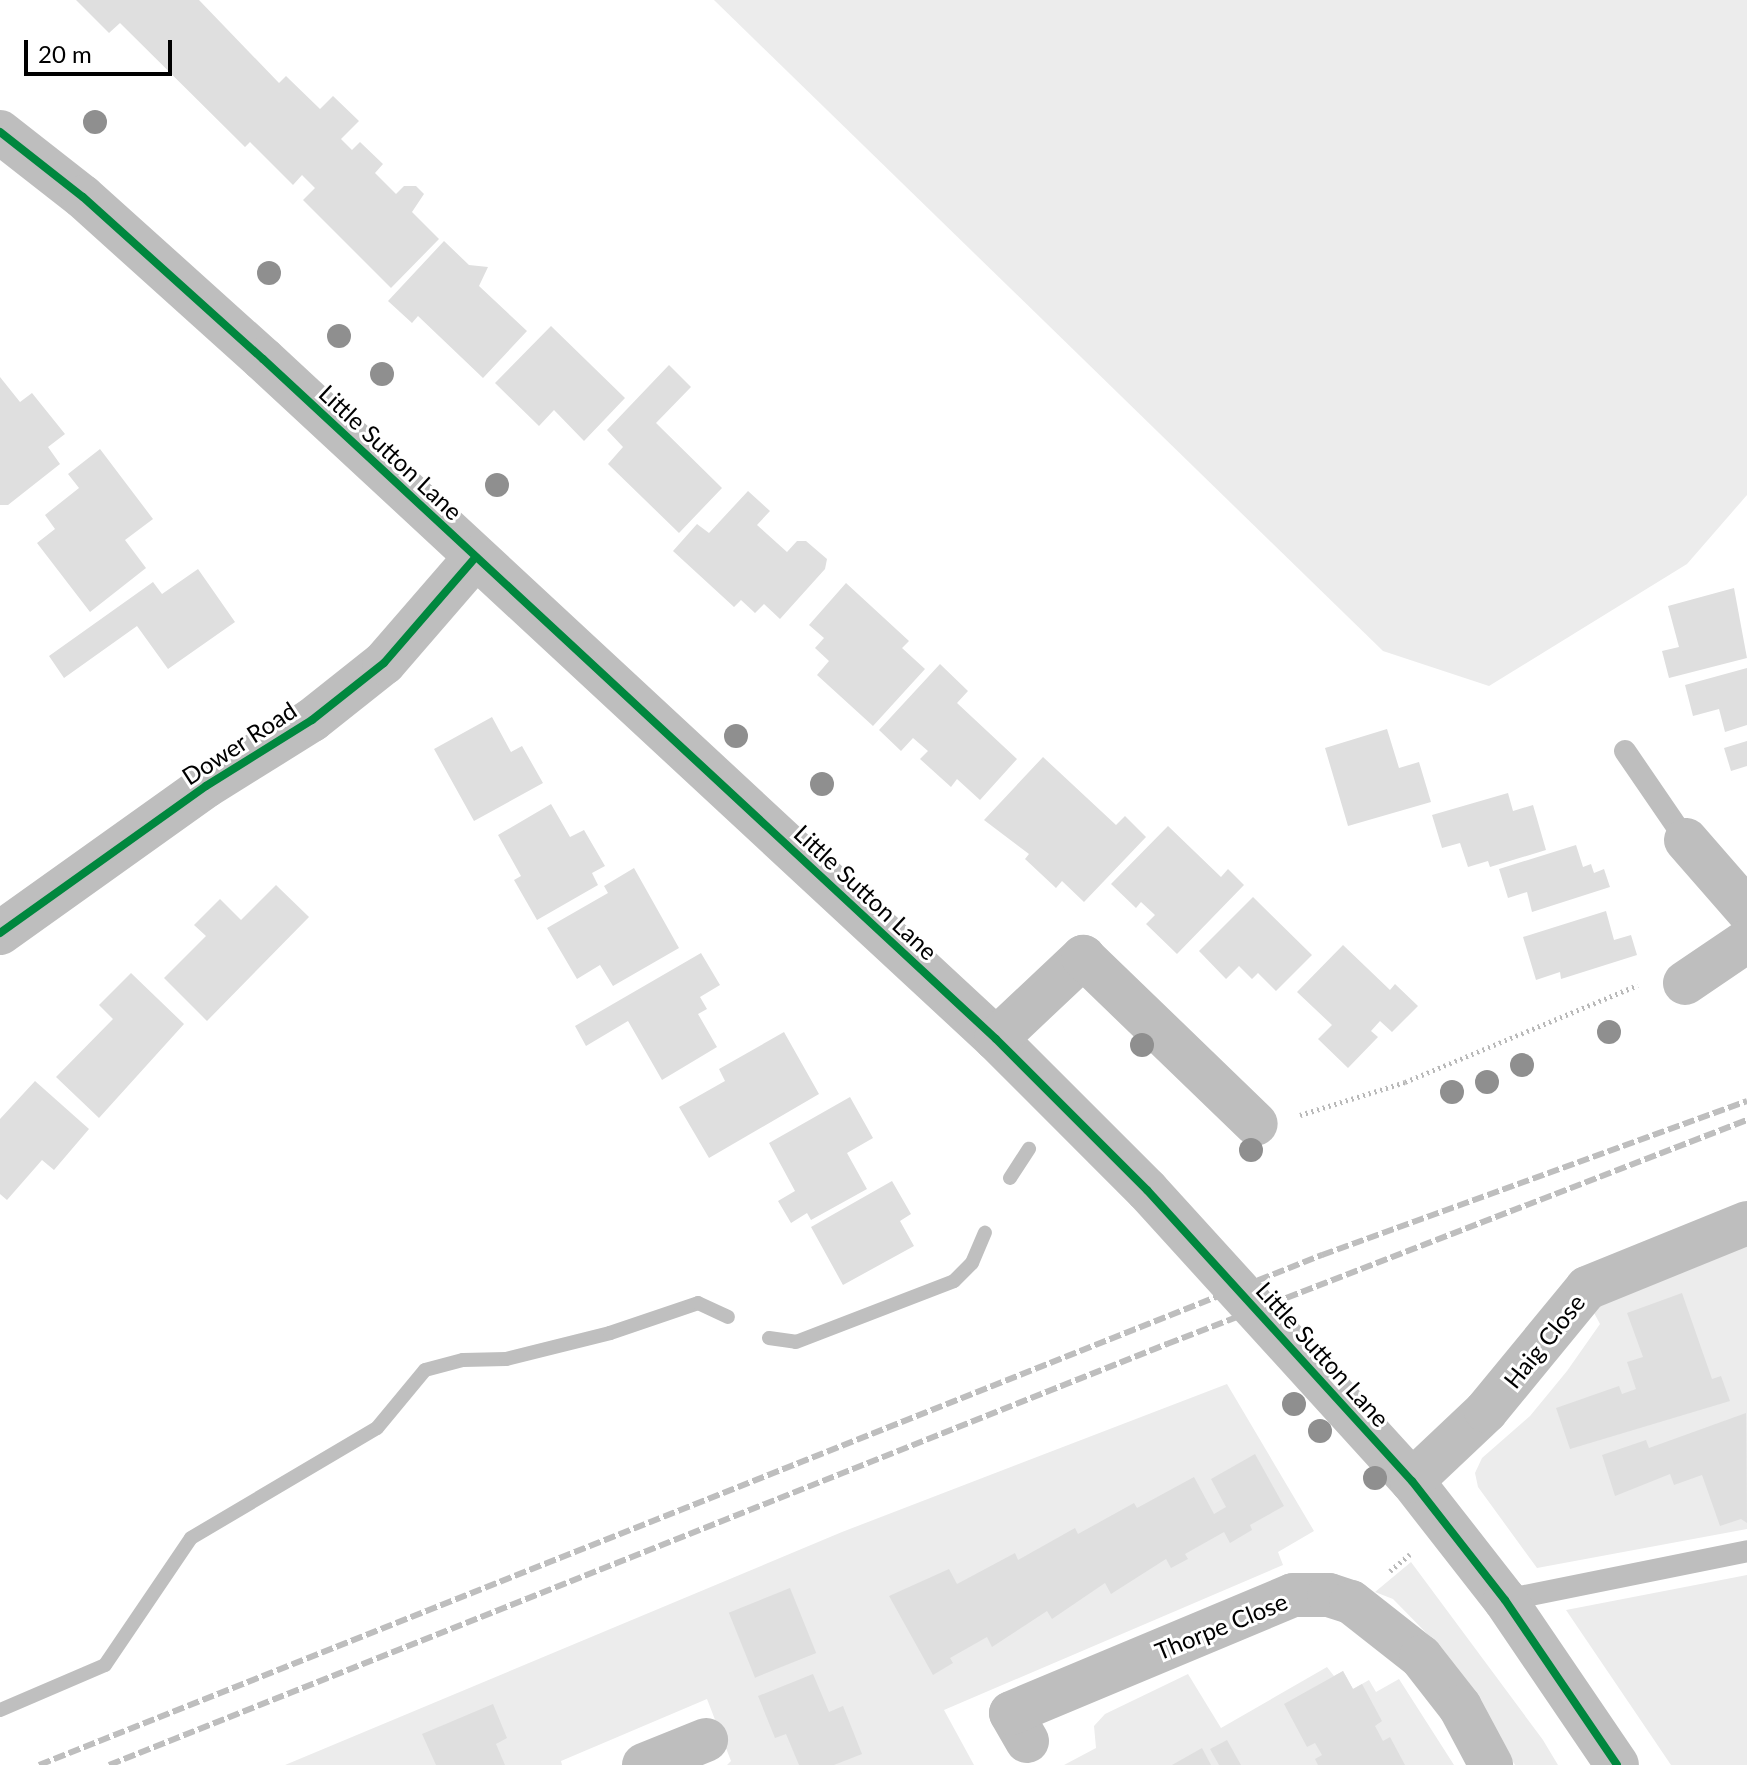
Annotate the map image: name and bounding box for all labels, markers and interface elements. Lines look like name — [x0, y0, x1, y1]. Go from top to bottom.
scale bar — [28, 24, 176, 74]
text: 20 m — [38, 39, 92, 68]
street label: Little Sutton Lane — [314, 378, 468, 526]
street label: Dower Road — [176, 695, 302, 791]
street label: Little Sutton Lane — [789, 818, 943, 966]
street label: Little Sutton Lane — [1250, 1276, 1396, 1432]
street label: Haig Close — [1497, 1288, 1591, 1394]
street label: Thorpe Close — [1151, 1586, 1291, 1666]

